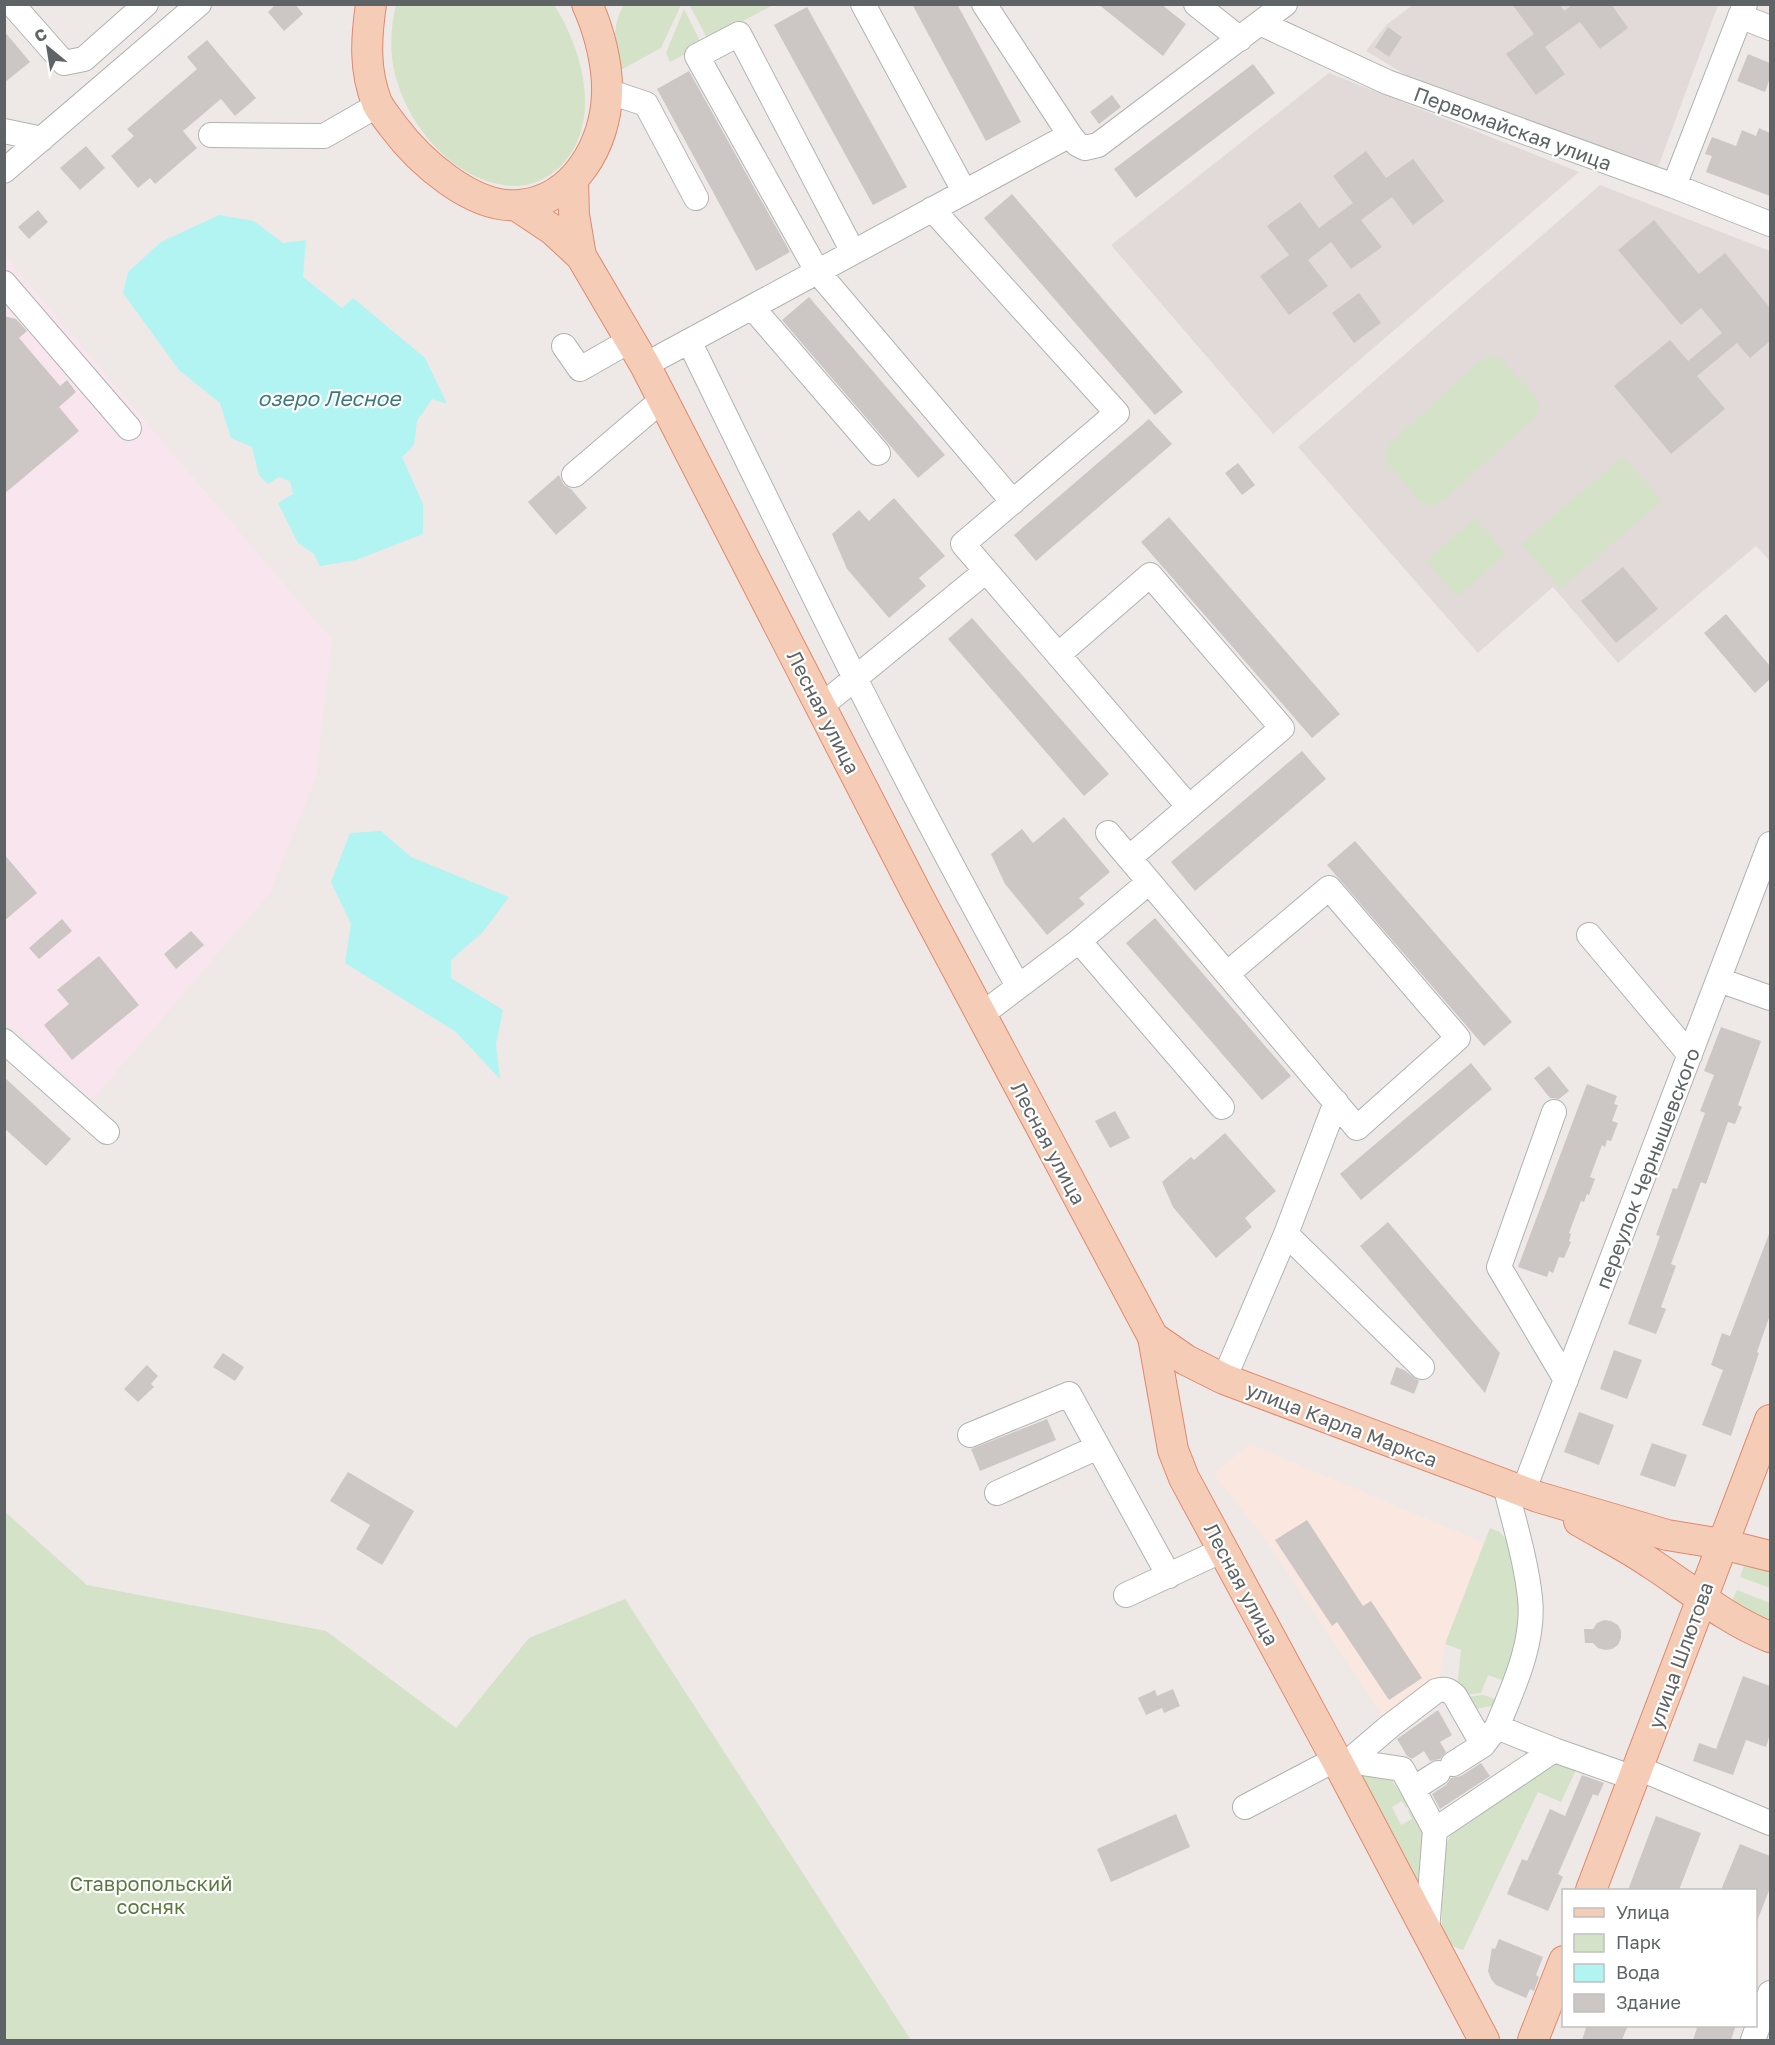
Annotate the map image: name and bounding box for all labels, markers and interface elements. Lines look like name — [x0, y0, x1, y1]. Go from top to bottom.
north arrow — [18, 18, 78, 78]
text: С — [31, 24, 50, 47]
street label: Первомайская улица — [1411, 81, 1615, 175]
water label: озеро Лесное — [258, 385, 402, 411]
street label: Лесная улица — [783, 646, 865, 778]
street label: переулок Чернышевского — [1590, 1044, 1704, 1292]
street label: Лесная улица — [1007, 1078, 1091, 1208]
street label: улица Карла Маркса — [1243, 1376, 1441, 1472]
street label: Лесная улица — [1200, 1519, 1284, 1649]
street label: улица Шлютова — [1642, 1578, 1718, 1732]
park label: Ставропольский сосняк — [70, 1871, 232, 1918]
legend — [1562, 1889, 1757, 2027]
text: Улица — [1616, 1901, 1670, 1923]
text: Парк — [1616, 1931, 1661, 1953]
text: Вода — [1616, 1961, 1660, 1983]
text: Здание — [1616, 1991, 1681, 2013]

